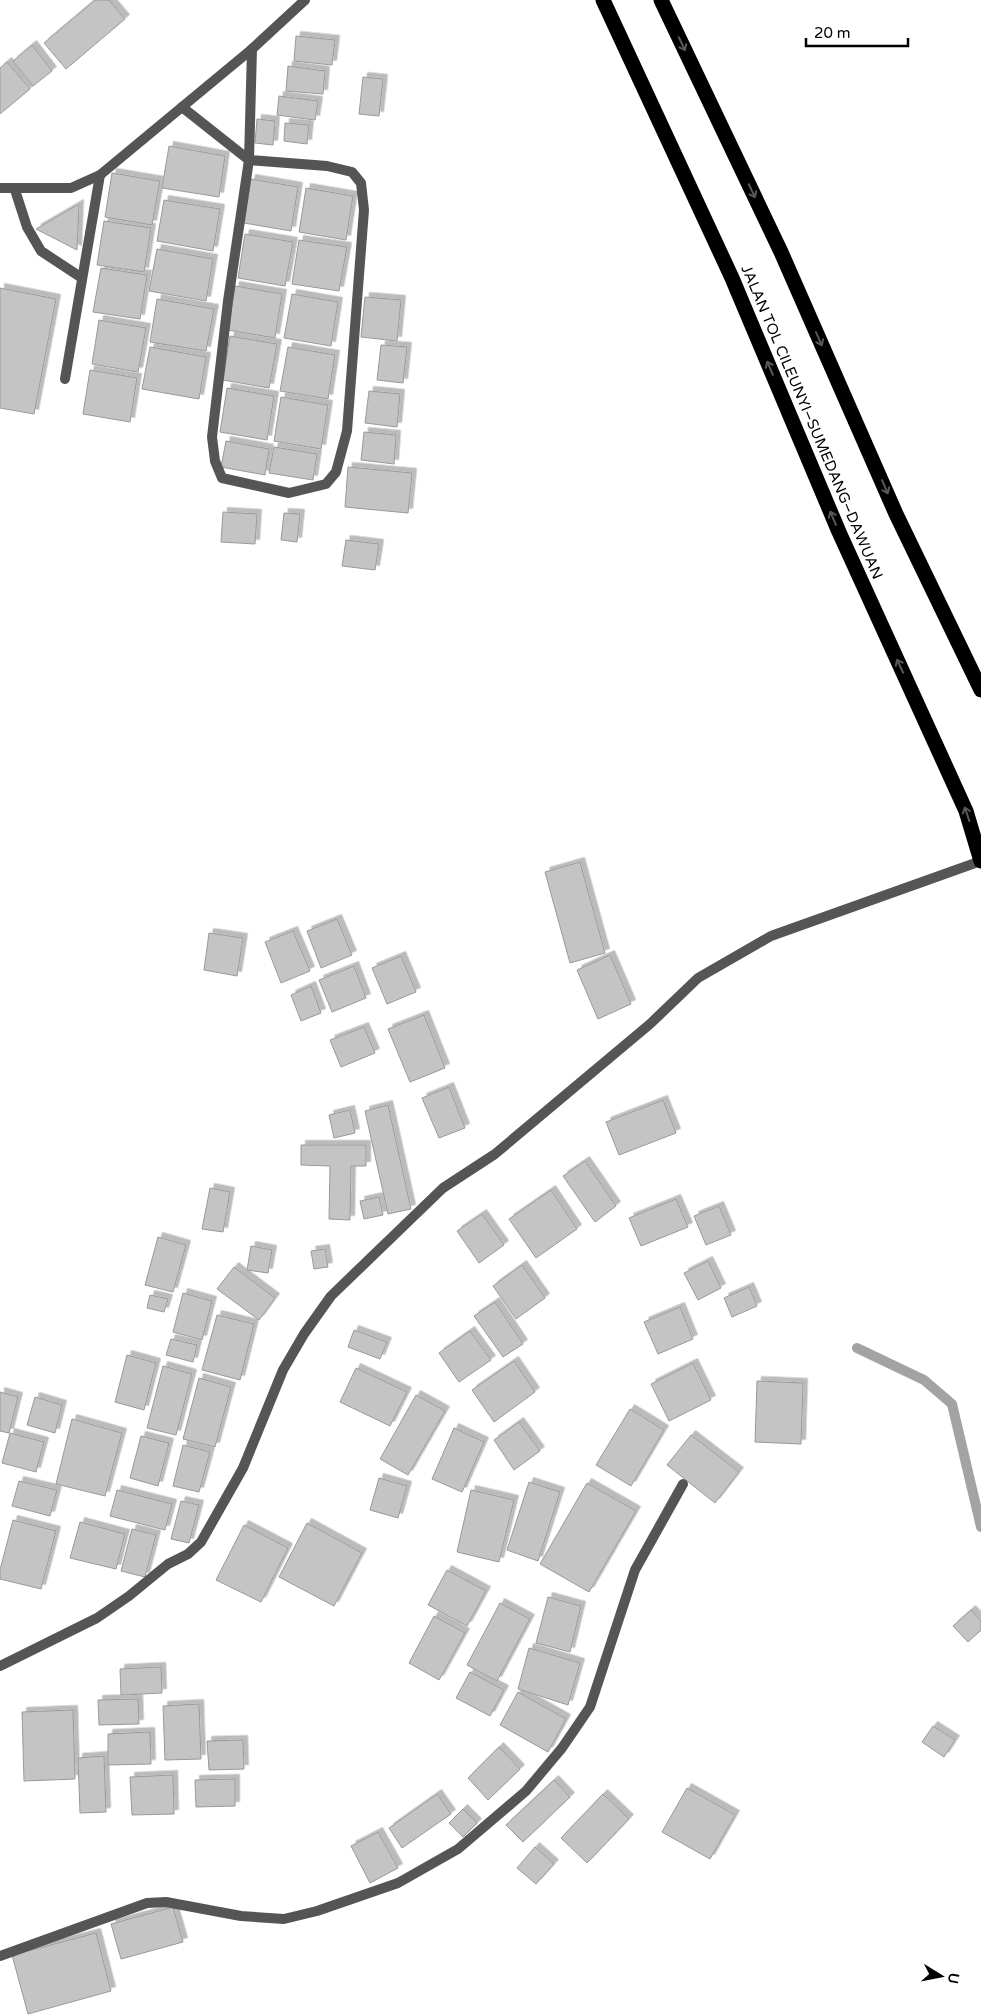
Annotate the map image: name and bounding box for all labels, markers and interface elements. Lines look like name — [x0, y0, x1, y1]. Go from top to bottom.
scale bar — [806, 15, 908, 47]
text: 20 m — [814, 24, 851, 42]
one-way arrow — [678, 36, 687, 51]
one-way arrow — [747, 183, 757, 198]
street label: JALAN TOL CILEUNYI–SUMEDANG–DAWUAN — [737, 262, 887, 582]
one-way arrow — [815, 331, 825, 346]
one-way arrow — [765, 361, 774, 376]
one-way arrow — [880, 479, 890, 494]
one-way arrow — [827, 511, 837, 526]
one-way arrow — [895, 659, 904, 674]
one-way arrow — [962, 807, 971, 822]
north arrow — [916, 1951, 966, 2001]
text: U — [944, 1971, 963, 1985]

